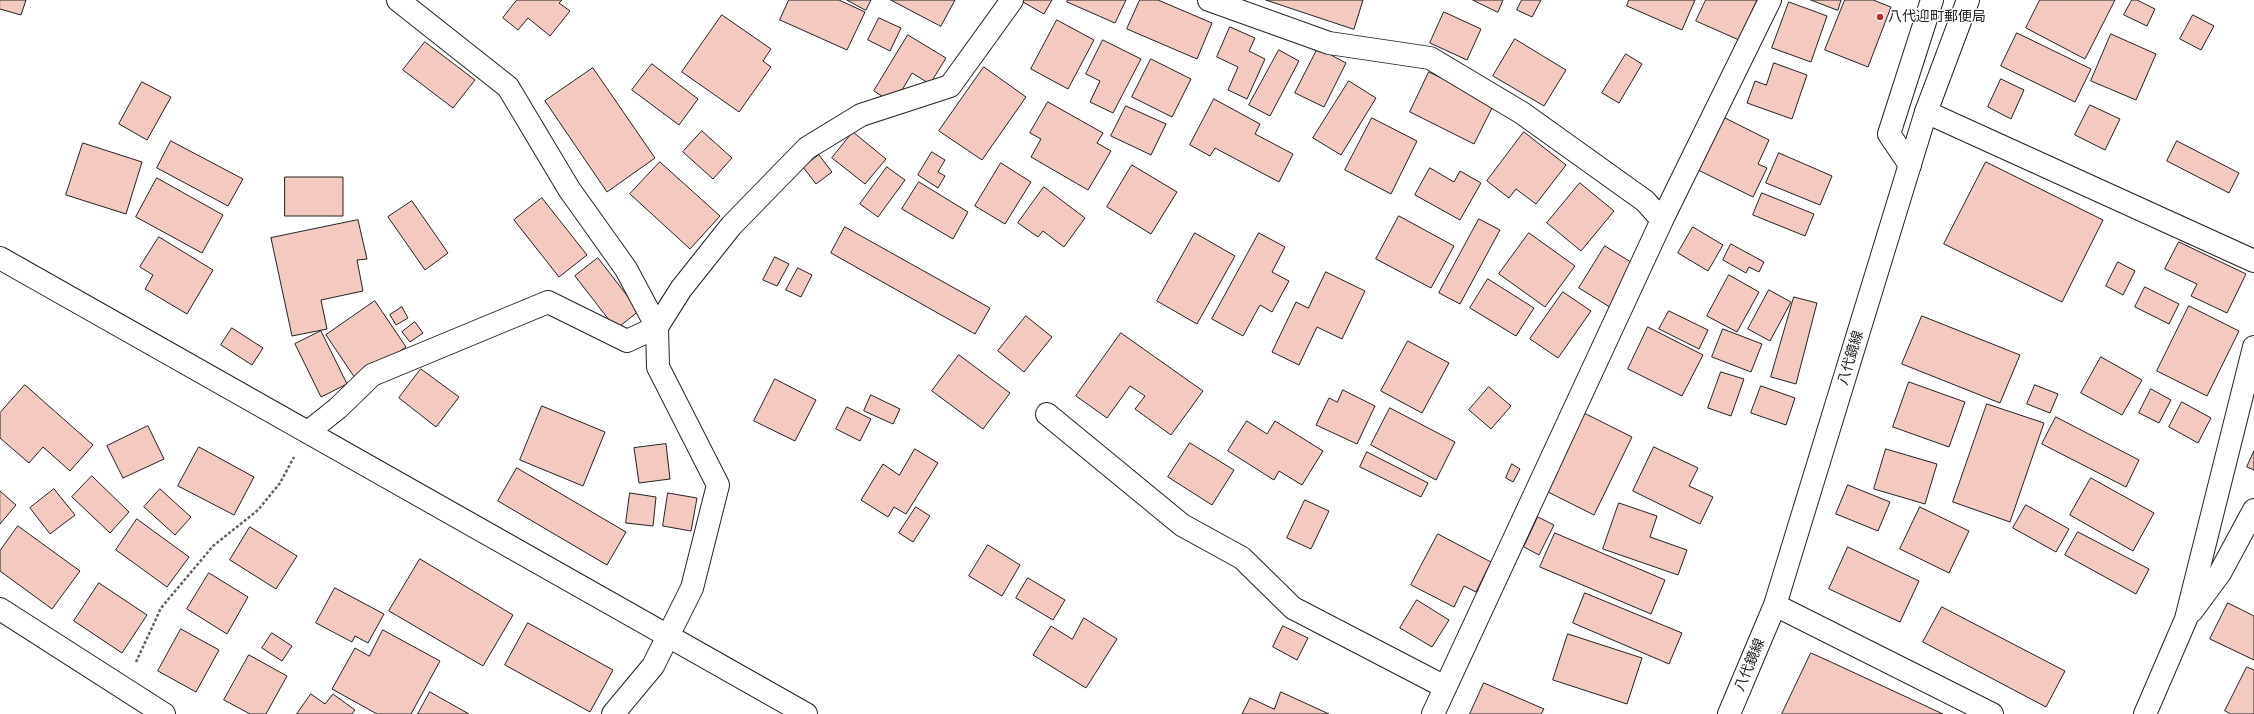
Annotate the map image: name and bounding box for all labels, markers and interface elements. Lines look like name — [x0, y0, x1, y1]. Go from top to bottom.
place label: 八代迎町郵便局 — [1888, 9, 1986, 25]
marker: 八代迎町郵便局 — [1875, 12, 1885, 22]
street label: 八代鏡線 — [1835, 329, 1867, 387]
street label: 八代鏡線 — [1731, 636, 1769, 694]

